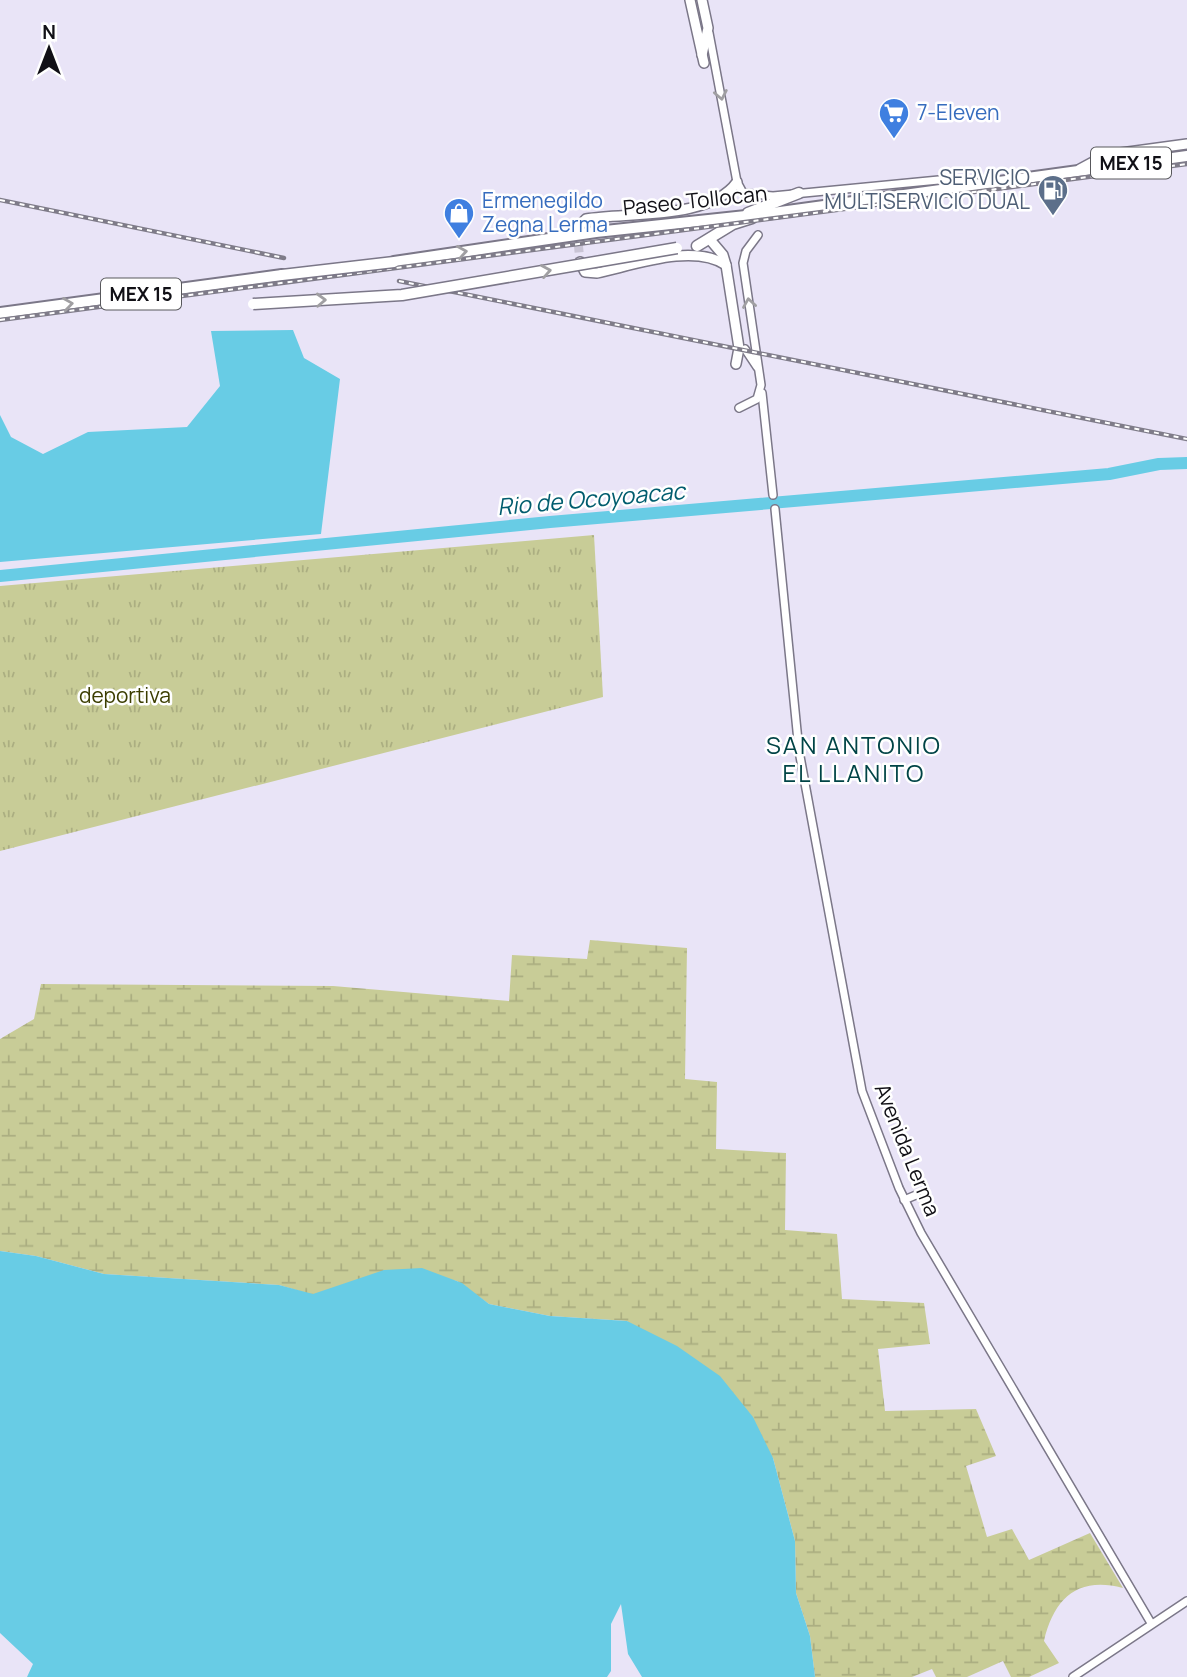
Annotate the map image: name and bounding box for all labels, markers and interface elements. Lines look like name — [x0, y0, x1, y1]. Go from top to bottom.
north arrow — [14, 14, 84, 84]
text: N — [42, 19, 56, 45]
one-way arrow — [713, 89, 728, 101]
supermarket icon: 7-Eleven — [877, 96, 911, 140]
place label: 7-Eleven — [917, 98, 1000, 126]
road number: MEX 15 — [1091, 148, 1171, 178]
place label: SERVICIO MULTISERVICIO DUAL — [824, 163, 1030, 215]
fuel station icon: SERVICIO MULTISERVICIO DUAL — [1036, 173, 1070, 217]
street label: Paseo Tollocan — [621, 179, 768, 222]
place label: Ermenegildo Zegna Lerma — [482, 186, 608, 238]
shop icon: Ermenegildo Zegna Lerma — [442, 196, 476, 240]
one-way arrow — [456, 245, 468, 260]
one-way arrow — [540, 264, 552, 279]
road number: MEX 15 — [101, 278, 181, 310]
one-way arrow — [316, 292, 327, 307]
one-way arrow — [62, 297, 74, 312]
one-way arrow — [742, 297, 757, 309]
water label: Rio de Ocoyoacac — [496, 474, 688, 522]
park label: deportiva — [79, 681, 171, 709]
district label: SAN ANTONIO EL LLANITO — [766, 728, 942, 789]
street label: Avenida Lerma — [869, 1079, 947, 1220]

